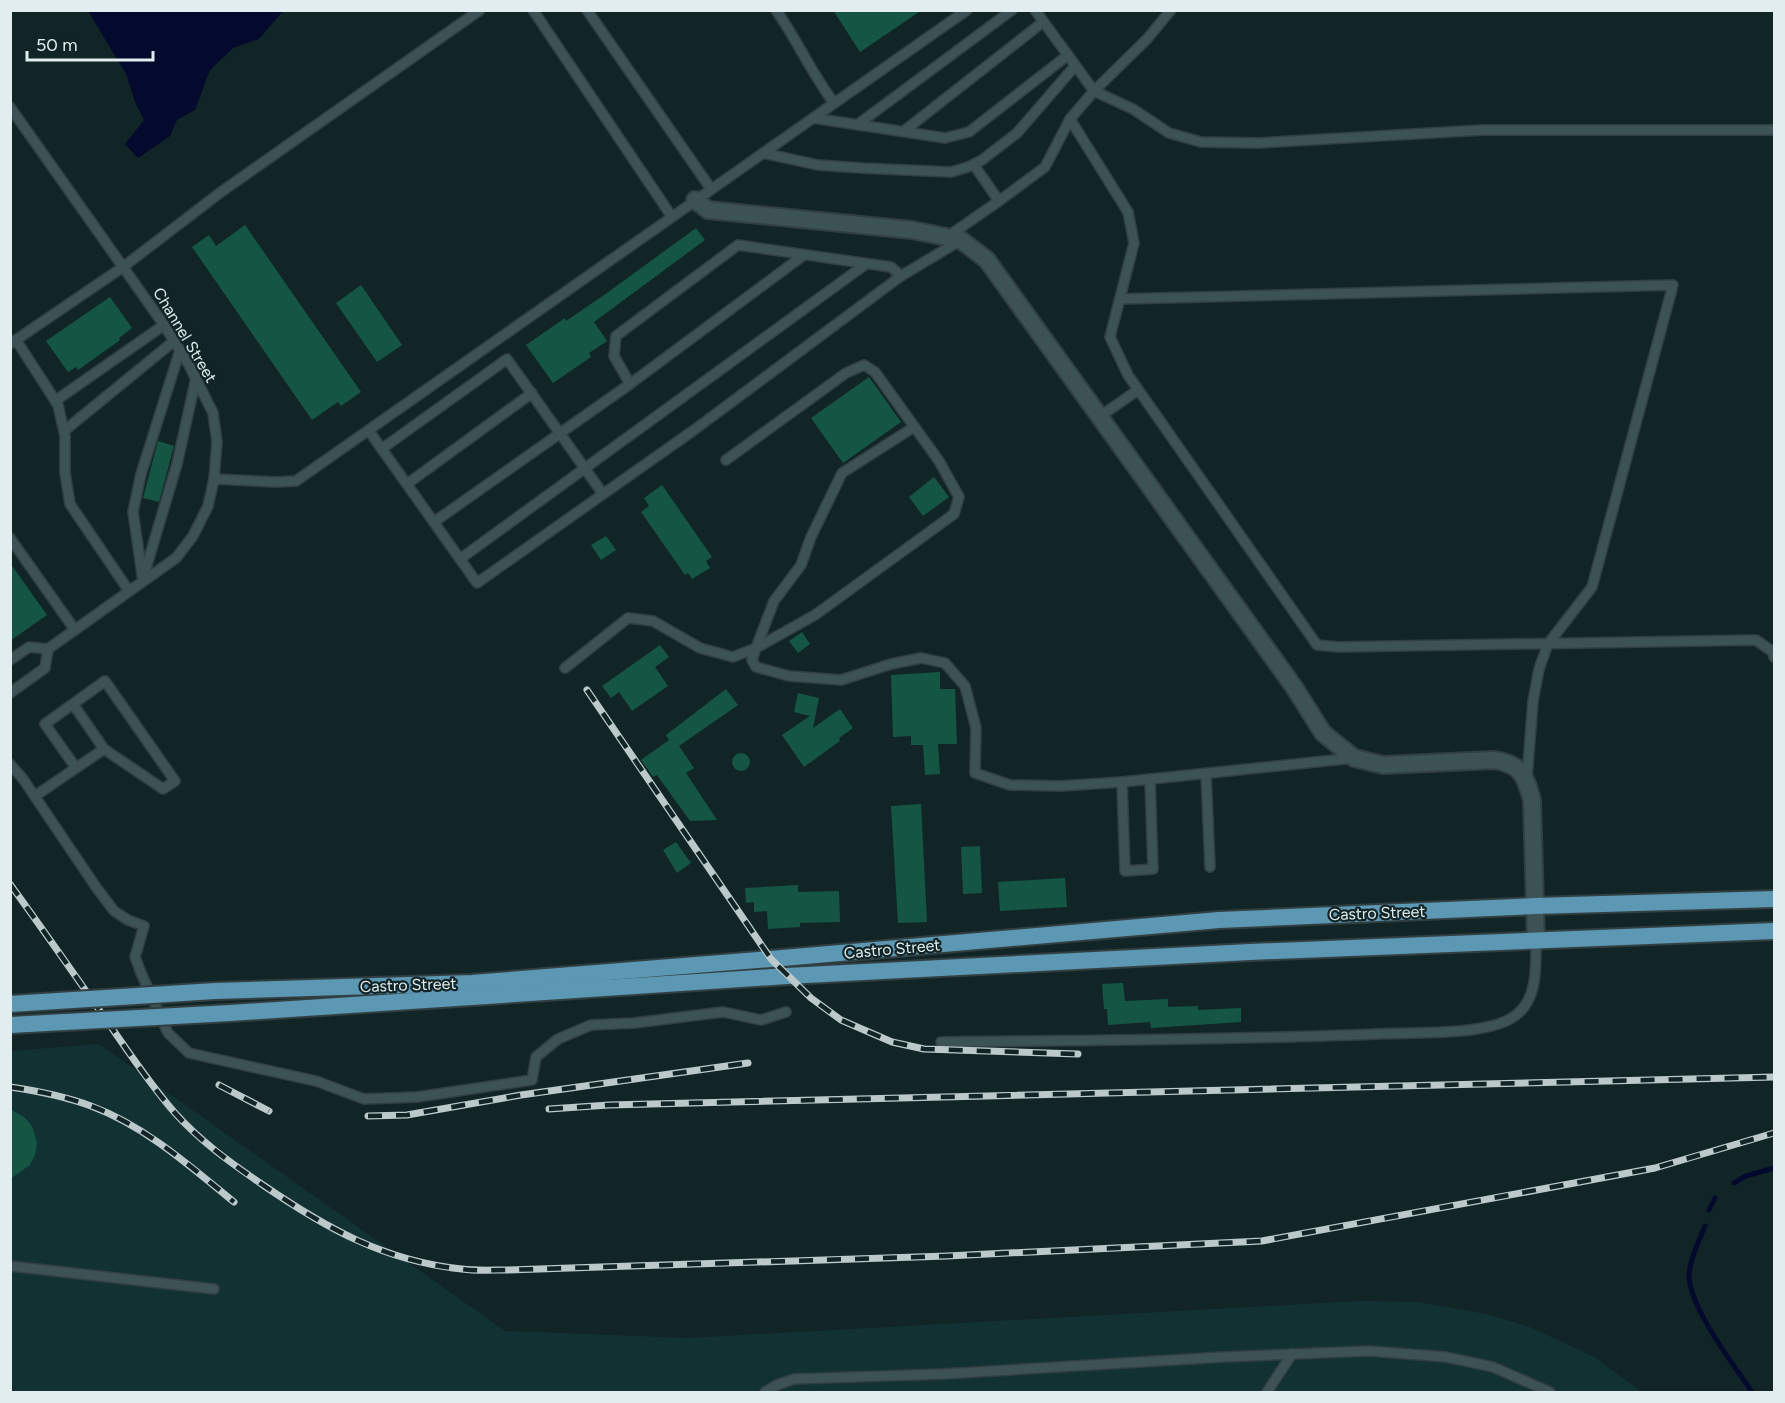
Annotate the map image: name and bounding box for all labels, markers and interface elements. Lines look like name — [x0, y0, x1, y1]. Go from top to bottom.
scale bar — [27, 24, 153, 62]
text: 50 m — [36, 34, 78, 56]
street label: Channel Street — [149, 284, 221, 386]
street label: Castro Street — [1328, 902, 1426, 924]
street label: Castro Street — [843, 935, 941, 963]
street label: Castro Street — [359, 974, 457, 996]

